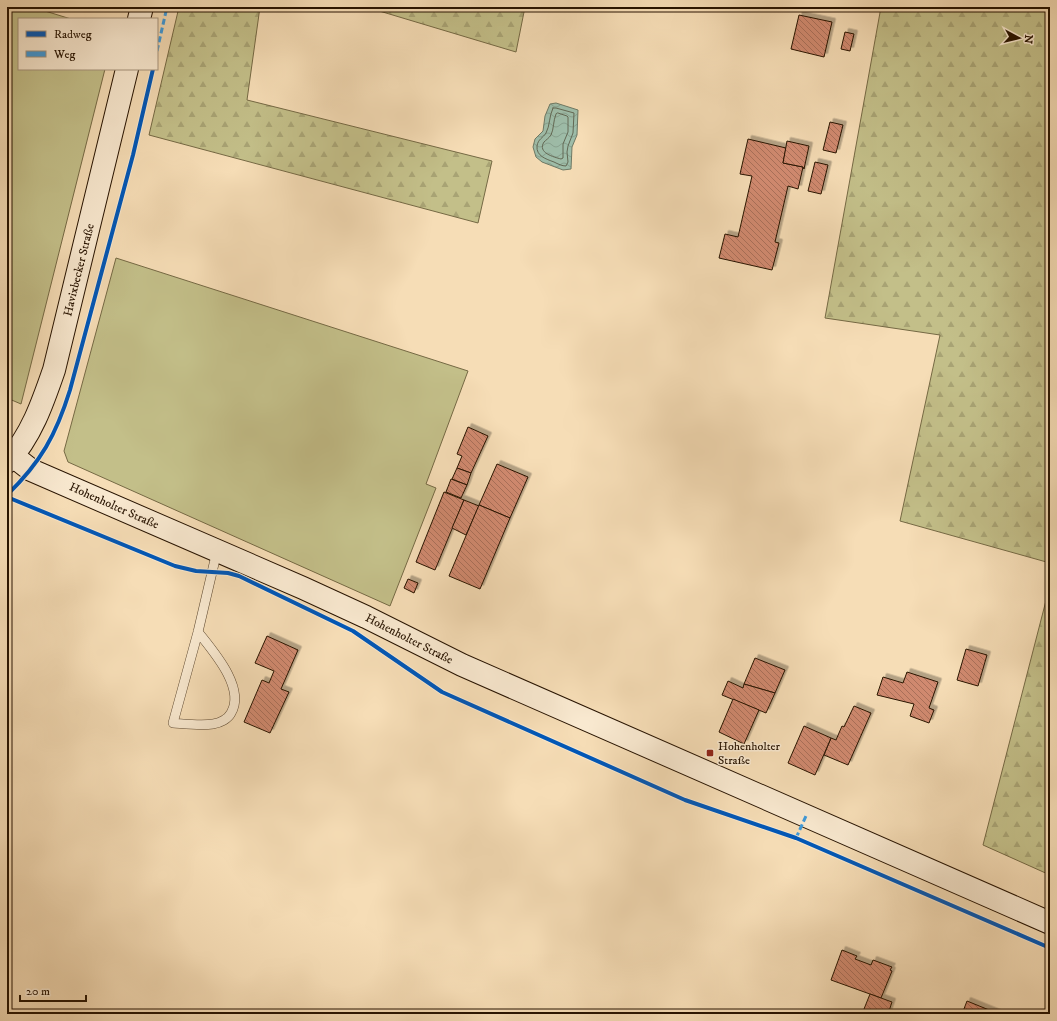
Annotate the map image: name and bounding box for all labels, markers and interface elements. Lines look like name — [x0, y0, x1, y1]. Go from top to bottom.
legend — [18, 18, 158, 70]
north arrow — [999, 18, 1039, 58]
text: Radweg — [54, 27, 92, 42]
text: N — [1020, 34, 1035, 44]
text: Weg — [53, 47, 75, 62]
street label: Havixbecker Straße — [60, 222, 98, 318]
street label: Hohenholter Straße — [67, 480, 161, 532]
street label: Hohenholter Straße — [363, 610, 455, 668]
place label: Hohenholter Straße — [718, 739, 781, 768]
marker: Hohenholter Straße — [705, 748, 715, 758]
scale bar — [20, 977, 86, 1003]
text: 20 m — [26, 984, 50, 999]

